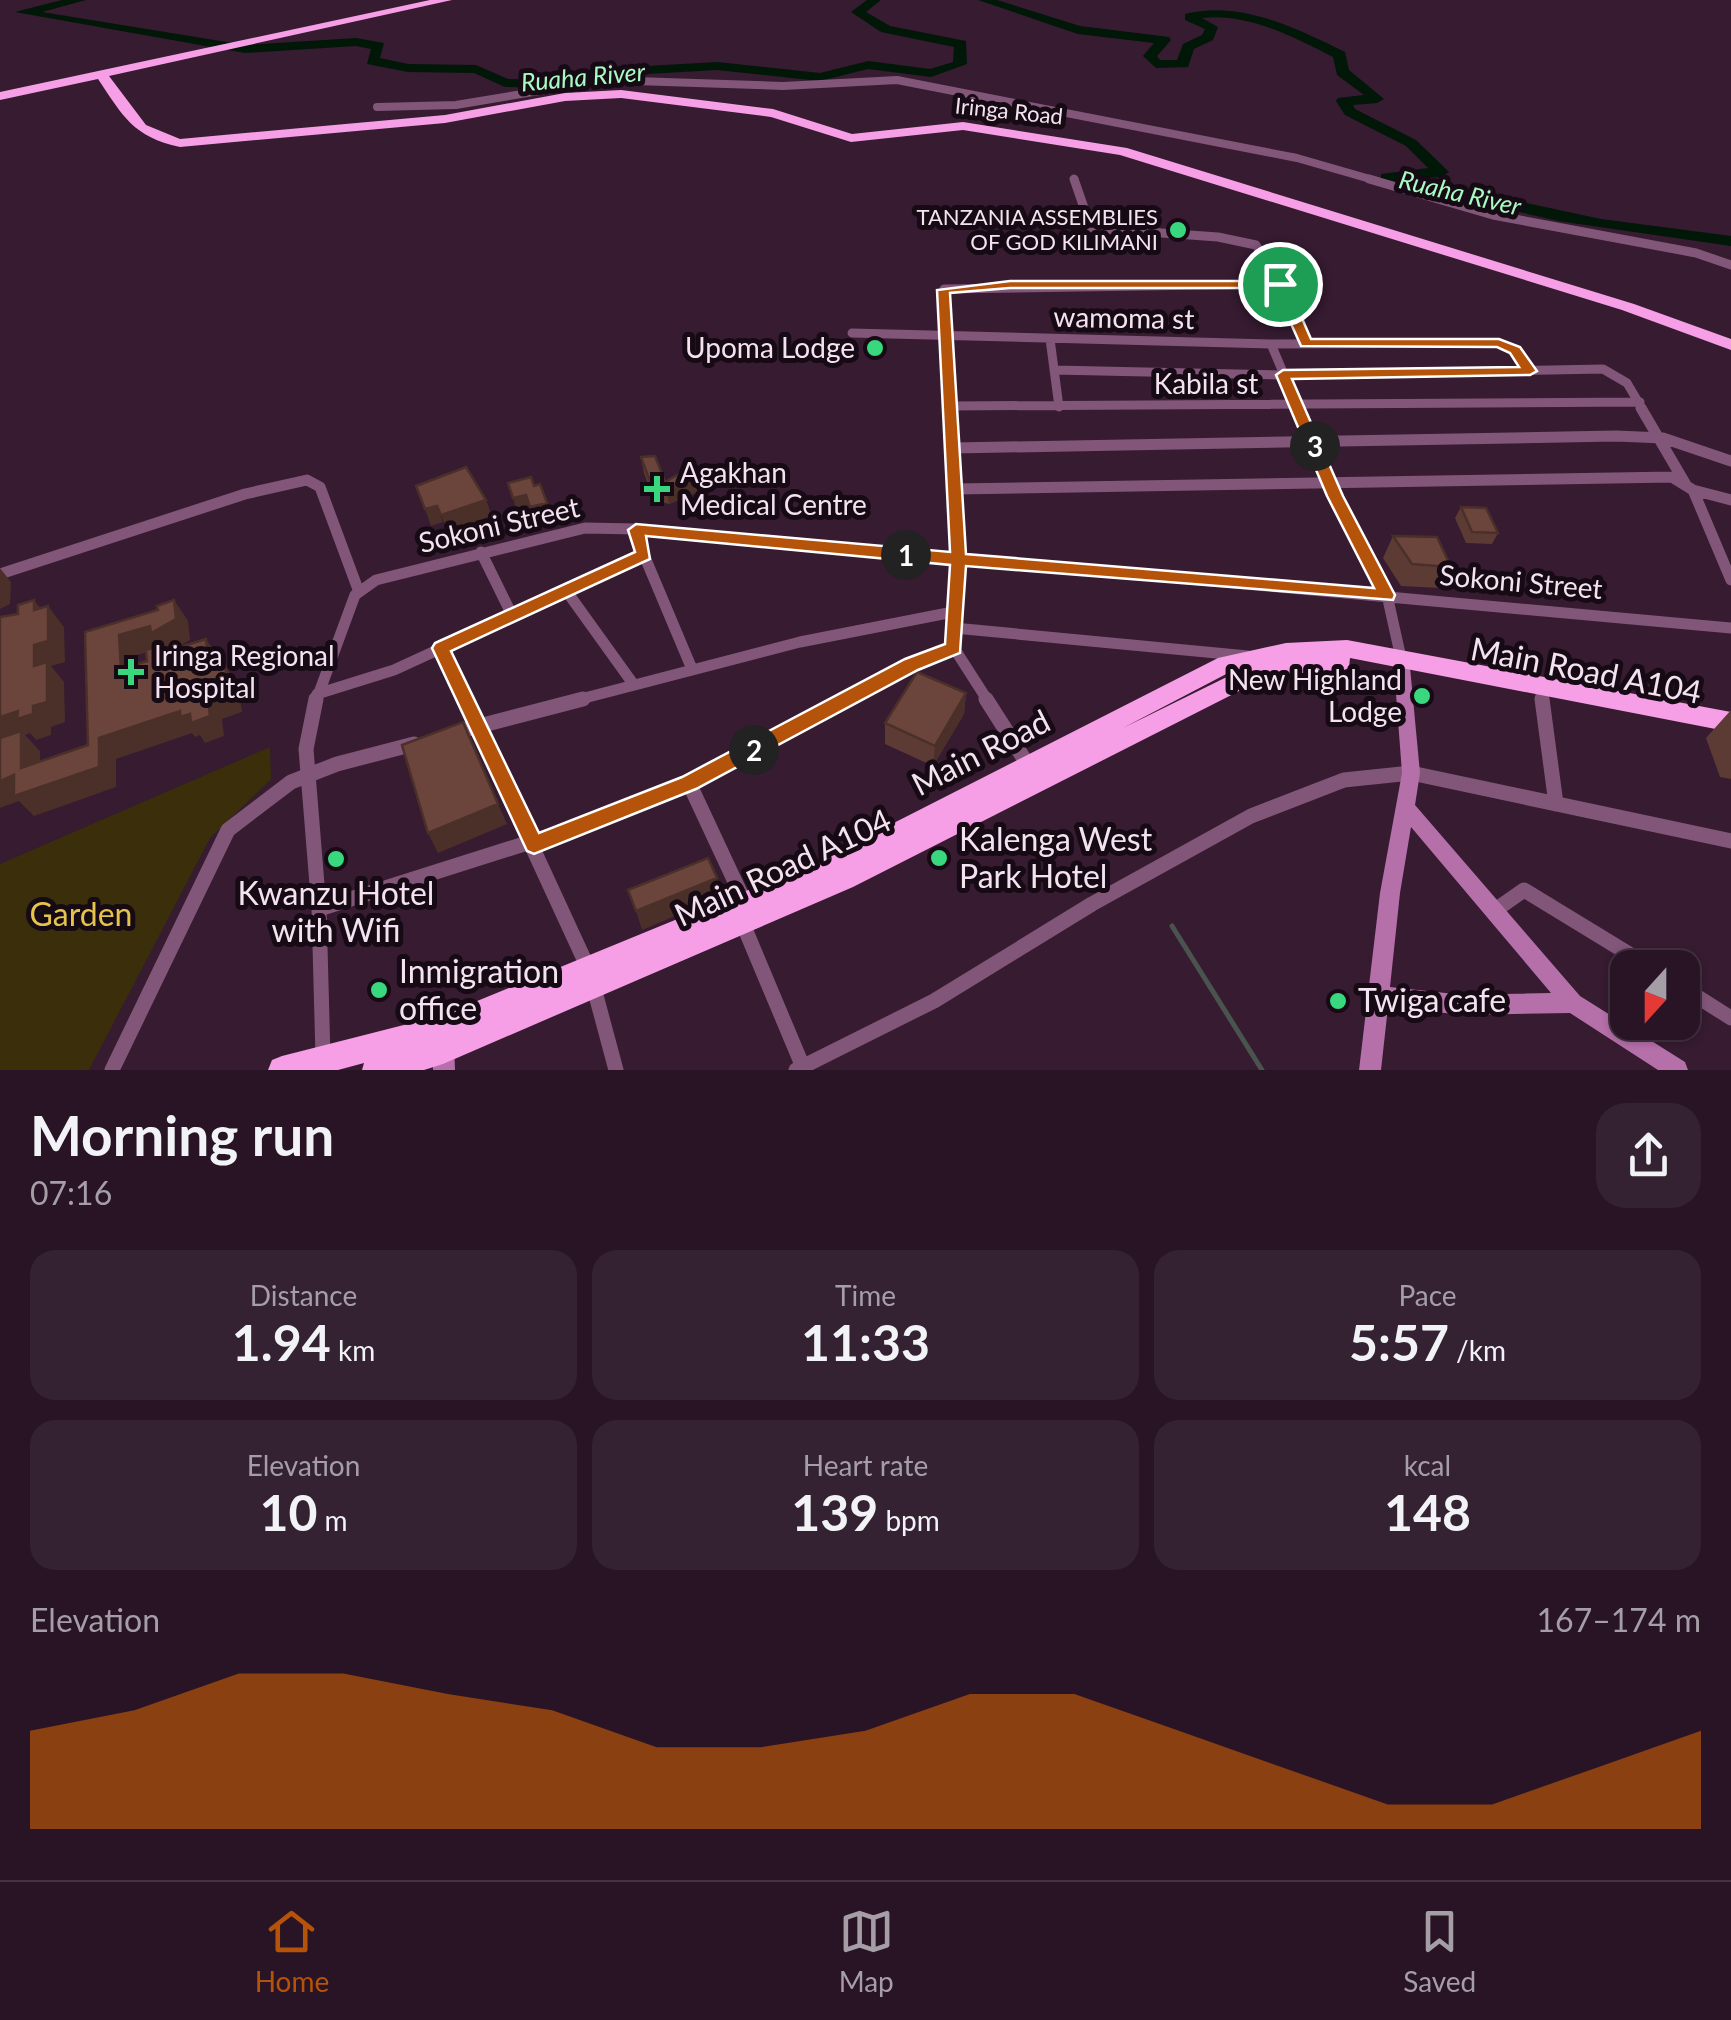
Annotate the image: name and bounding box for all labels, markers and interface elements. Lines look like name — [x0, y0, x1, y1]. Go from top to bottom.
water label: Ruaha River — [520, 56, 647, 96]
street label: Iringa Road — [954, 91, 1064, 130]
water label: Ruaha River — [1396, 163, 1525, 221]
place label: TANZANIA ASSEMBLIES OF GOD KILIMANI — [916, 203, 1158, 255]
marker: TANZANIA ASSEMBLIES OF GOD KILIMANI — [1167, 219, 1189, 241]
pin — [1238, 242, 1323, 327]
icon: arrive — [1253, 257, 1308, 312]
street label: wamoma st — [1053, 299, 1195, 335]
place label: Upoma Lodge — [685, 330, 855, 364]
marker: Upoma Lodge — [864, 337, 886, 359]
street label: Kabila st — [1154, 366, 1258, 400]
pin: 3 — [1290, 421, 1340, 471]
text: 3 — [1307, 429, 1323, 463]
place label: Agakhan Medical Centre — [680, 455, 867, 521]
marker: Agakhan Medical Centre — [644, 476, 670, 502]
street label: Sokoni Street — [415, 489, 582, 559]
pin: 1 — [881, 530, 931, 580]
text: 1 — [898, 538, 914, 572]
street label: Sokoni Street — [1438, 557, 1604, 605]
street label: Main Road A104 — [1468, 628, 1705, 711]
place label: Iringa Regional Hospital — [154, 638, 335, 704]
marker: Iringa Regional Hospital — [118, 659, 144, 685]
place label: New Highland Lodge — [1228, 662, 1402, 728]
marker: New Highland Lodge — [1411, 685, 1433, 707]
street label: Main Road — [905, 700, 1056, 803]
pin: 2 — [729, 725, 779, 775]
text: 2 — [746, 733, 762, 767]
street label: Main Road A104 — [668, 799, 897, 934]
place label: Kalenga West Park Hotel — [959, 819, 1153, 895]
marker: Kalenga West Park Hotel — [928, 847, 950, 869]
marker: Kwanzu Hotel with Wifi — [325, 848, 347, 870]
place label: Kwanzu Hotel with Wifi — [238, 873, 434, 949]
park label: Garden — [30, 894, 132, 933]
north arrow — [1610, 950, 1700, 1040]
map controls — [1610, 950, 1700, 1040]
place label: Inmigration office — [399, 951, 559, 1027]
marker: Inmigration office — [368, 979, 390, 1001]
place label: Twiga cafe — [1358, 980, 1506, 1019]
marker: Twiga cafe — [1327, 990, 1349, 1012]
text: Morning run — [30, 1102, 334, 1168]
button: share — [1596, 1103, 1701, 1208]
text: 07:16 — [30, 1173, 112, 1212]
text: Distance — [250, 1278, 357, 1312]
text: Time — [835, 1278, 896, 1312]
text: Pace — [1398, 1278, 1457, 1312]
text: 1.94 — [232, 1312, 331, 1372]
text: 11:33 — [801, 1312, 930, 1372]
text: 5:57 — [1349, 1312, 1449, 1372]
text: km — [331, 1333, 375, 1367]
text: /km — [1449, 1333, 1506, 1367]
text: Elevation — [247, 1448, 360, 1482]
text: Heart rate — [803, 1448, 928, 1482]
text: kcal — [1404, 1448, 1451, 1482]
text: 10 — [259, 1482, 317, 1542]
text: 139 — [791, 1482, 878, 1542]
text: 148 — [1384, 1482, 1471, 1542]
text: m — [317, 1503, 348, 1537]
text: bpm — [878, 1503, 940, 1537]
text: Elevation — [30, 1600, 160, 1639]
text: 167–174 m — [1537, 1600, 1701, 1639]
tab: Home — [255, 1904, 329, 1998]
tab: Map — [839, 1904, 894, 1998]
tab: Saved — [1403, 1904, 1476, 1998]

